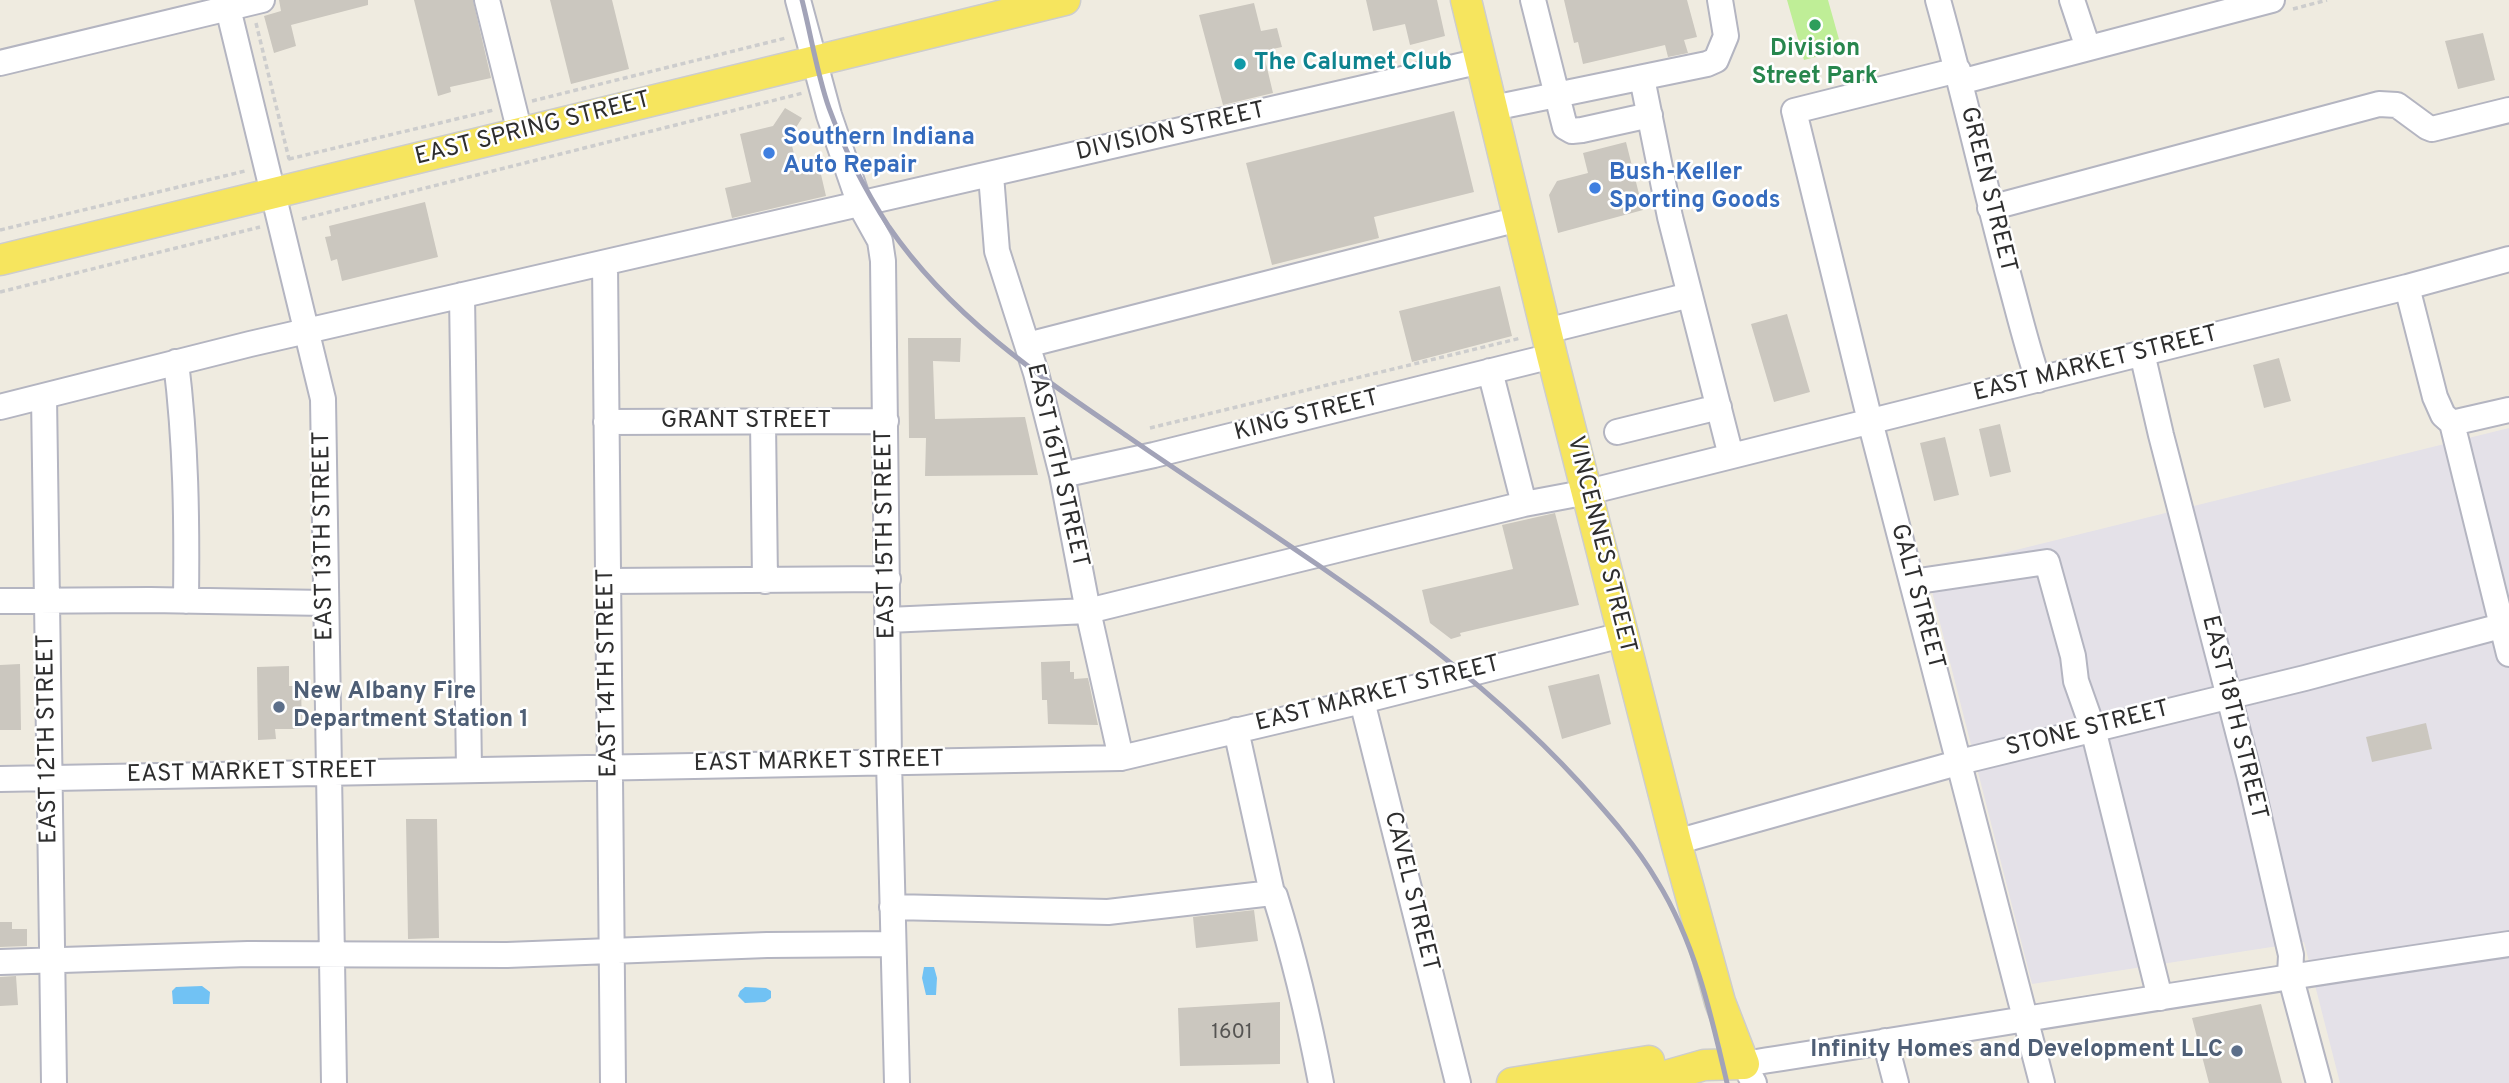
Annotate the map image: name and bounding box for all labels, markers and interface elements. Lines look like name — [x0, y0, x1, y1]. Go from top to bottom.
marker: Division Street Park — [1807, 17, 1823, 33]
place label: Division Street Park — [1752, 36, 1878, 92]
place label: The Calumet Club — [1254, 50, 1452, 78]
marker: The Calumet Club — [1232, 56, 1248, 72]
street label: EAST SPRING STREET — [412, 87, 654, 173]
street label: DIVISION STREET — [1074, 97, 1268, 169]
street label: GREEN STREET — [1952, 104, 2022, 276]
place label: Southern Indiana Auto Repair — [783, 125, 975, 181]
marker: Southern Indiana Auto Repair — [761, 145, 777, 161]
place label: Bush-Keller Sporting Goods — [1609, 160, 1781, 216]
marker: Bush-Keller Sporting Goods — [1587, 180, 1603, 196]
street label: EAST MARKET STREET — [1971, 321, 2221, 409]
street label: EAST 16TH STREET — [1019, 361, 1093, 571]
street label: KING STREET — [1232, 385, 1382, 449]
street label: GRANT STREET — [661, 408, 831, 436]
street label: EAST 15TH STREET — [871, 429, 903, 639]
street label: EAST 13TH STREET — [309, 431, 341, 641]
street label: VINCENNES STREET — [1559, 433, 1641, 657]
street label: GALT STREET — [1883, 521, 1949, 673]
street label: EAST 14TH STREET — [593, 568, 625, 778]
street label: EAST 18TH STREET — [2194, 613, 2272, 823]
street label: EAST 12TH STREET — [33, 634, 65, 844]
street label: EAST MARKET STREET — [1253, 651, 1503, 739]
place label: New Albany Fire Department Station 1 — [293, 679, 529, 735]
street label: STONE STREET — [2003, 696, 2173, 764]
marker: New Albany Fire Department Station 1 — [271, 699, 287, 715]
street label: EAST MARKET STREET — [693, 746, 945, 780]
street label: EAST MARKET STREET — [126, 757, 378, 791]
street label: CAVEL STREET — [1376, 809, 1444, 975]
house number: 1601 — [1211, 1021, 1253, 1047]
place label: Infinity Homes and Development LLC — [1810, 1037, 2223, 1065]
marker: Infinity Homes and Development LLC — [2229, 1043, 2245, 1059]

